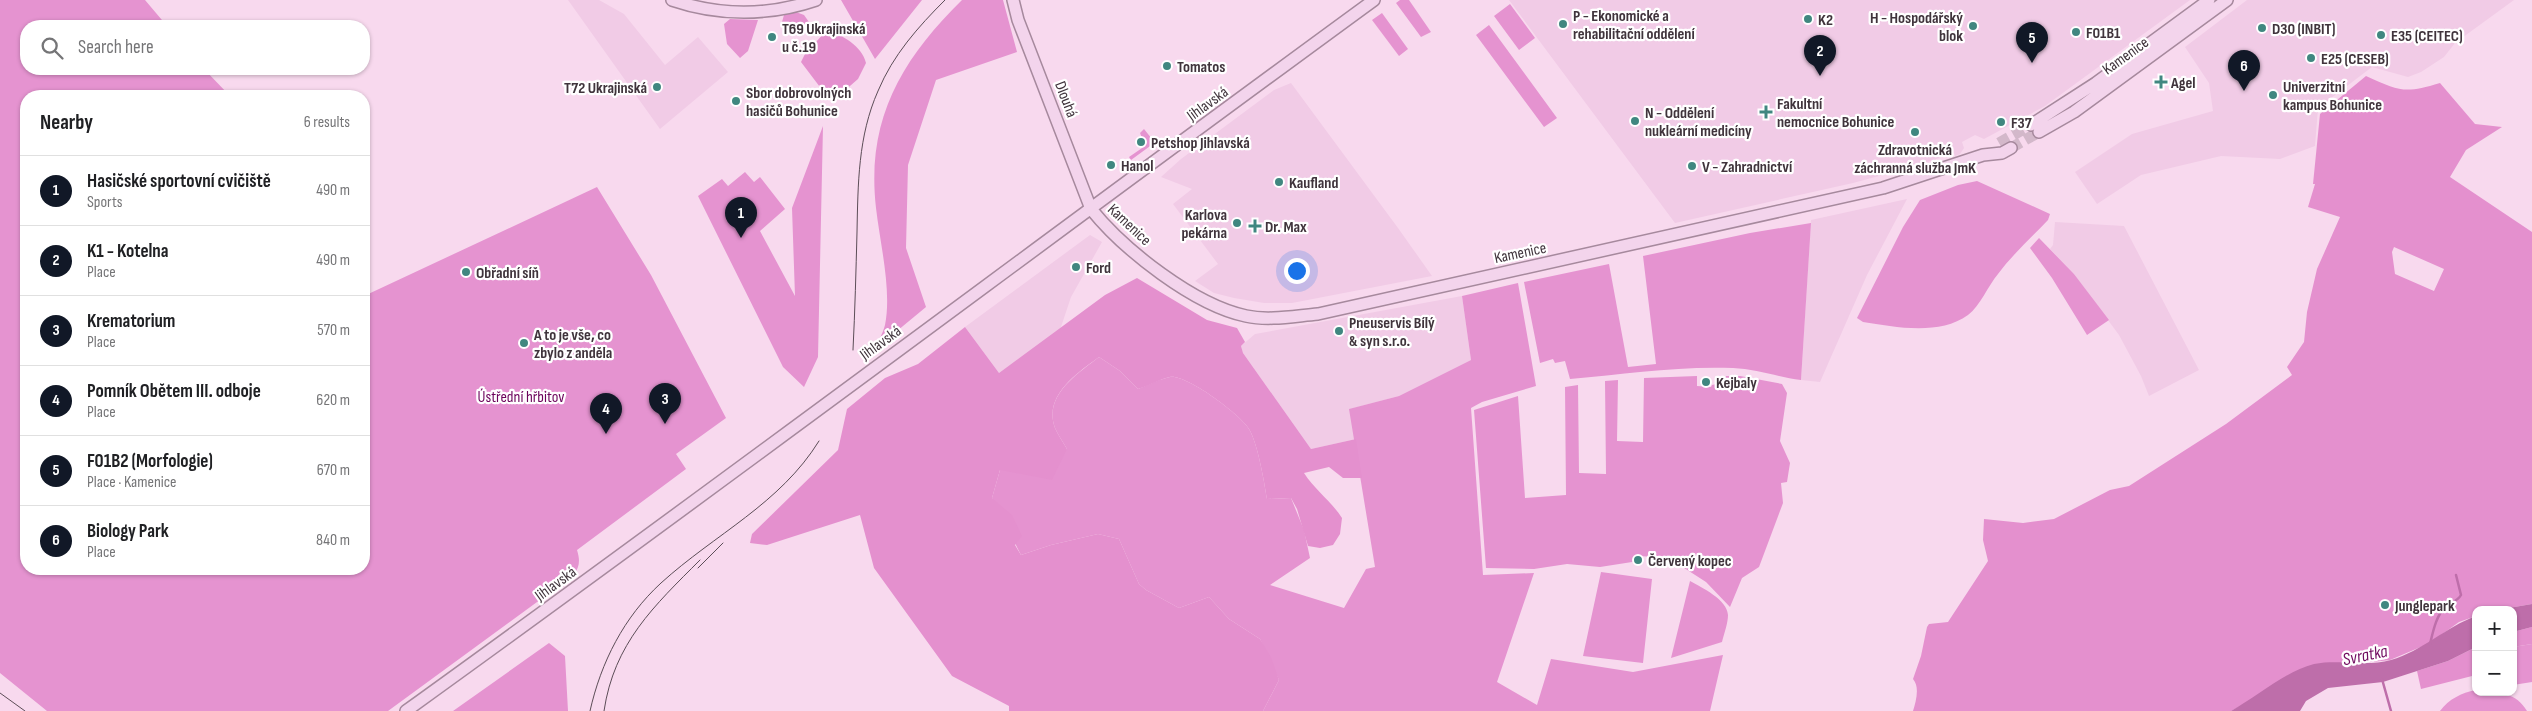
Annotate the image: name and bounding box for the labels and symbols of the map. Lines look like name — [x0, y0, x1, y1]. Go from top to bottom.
place label: P - Ekonomické a rehabilitační oddělení — [1573, 7, 1695, 44]
place label: H - Hospodářský blok — [1870, 9, 1963, 46]
place label: K2 — [1818, 11, 1833, 30]
marker: K2 — [1802, 13, 1814, 25]
marker: P - Ekonomické a rehabilitační oddělení — [1557, 18, 1569, 30]
place label: T69 Ukrajinská u č.19 — [782, 20, 866, 57]
marker: H - Hospodářský blok — [1967, 20, 1979, 32]
place label: D30 (INBIT) — [2272, 20, 2336, 39]
pin: 5 — [2016, 22, 2048, 63]
marker: D30 (INBIT) — [2256, 22, 2268, 34]
place label: F01B1 — [2086, 24, 2121, 43]
marker: F01B1 — [2070, 26, 2082, 38]
place label: E35 (CEITEC) — [2391, 27, 2463, 46]
marker: E35 (CEITEC) — [2375, 29, 2387, 41]
marker: T69 Ukrajinská u č.19 — [766, 31, 778, 43]
street label: Kamenice — [2099, 33, 2153, 79]
pin: 2 — [1804, 35, 1836, 76]
pin: 6 — [2228, 50, 2260, 91]
place label: E25 (CESEB) — [2321, 50, 2389, 69]
marker: E25 (CESEB) — [2305, 52, 2317, 64]
place label: Tomatos — [1177, 58, 1225, 77]
marker: Tomatos — [1161, 60, 1173, 72]
place label: Agel — [2170, 74, 2195, 93]
marker: Agel — [2155, 76, 2167, 88]
place label: Univerzitní kampus Bohunice — [2283, 78, 2382, 115]
place label: T72 Ukrajinská — [564, 79, 647, 98]
street label: Dlouhá — [1050, 79, 1081, 120]
marker: T72 Ukrajinská — [651, 81, 663, 93]
street label: Jihlavská — [1183, 83, 1232, 126]
place label: Sbor dobrovolných hasičů Bohunice — [746, 84, 851, 121]
marker: Univerzitní kampus Bohunice — [2267, 89, 2279, 101]
marker: Sbor dobrovolných hasičů Bohunice — [730, 95, 742, 107]
place label: Fakultní nemocnice Bohunice — [1777, 95, 1894, 132]
place label: N - Oddělení nukleární medicíny — [1645, 104, 1752, 141]
marker: Fakultní nemocnice Bohunice — [1759, 105, 1773, 119]
place label: F37 — [2011, 114, 2032, 133]
marker: N - Oddělení nukleární medicíny — [1629, 115, 1641, 127]
marker: F37 — [1995, 116, 2007, 128]
marker: Zdravotnická záchranná služba JmK — [1909, 126, 1921, 138]
place label: Petshop Jihlavská — [1151, 134, 1250, 153]
marker: Petshop Jihlavská — [1135, 136, 1147, 148]
place label: Zdravotnická záchranná služba JmK — [1854, 141, 1976, 178]
place label: Hanol — [1121, 157, 1153, 176]
place label: V - Zahradnictví — [1702, 158, 1793, 177]
marker: Hanol — [1105, 159, 1117, 171]
marker: V - Zahradnictví — [1686, 160, 1698, 172]
place label: Kaufland — [1289, 174, 1338, 193]
marker: Kaufland — [1273, 176, 1285, 188]
pin: 1 — [725, 197, 757, 238]
street label: Kamenice — [1103, 200, 1155, 250]
place label: Karlova pekárna — [1181, 206, 1227, 243]
marker: Karlova pekárna — [1231, 217, 1243, 229]
place label: Dr. Max — [1265, 218, 1307, 237]
marker: Dr. Max — [1249, 220, 1261, 232]
street label: Kamenice — [1493, 239, 1548, 268]
your location — [1284, 258, 1310, 284]
place label: Ford — [1086, 259, 1111, 278]
marker: Ford — [1070, 261, 1082, 273]
place label: Obřadní síň — [476, 264, 539, 283]
marker: Obřadní síň — [460, 266, 472, 278]
place label: Pneuservis Bílý & syn s.r.o. — [1349, 314, 1435, 351]
street label: Jihlavská — [856, 322, 905, 365]
marker: Pneuservis Bílý & syn s.r.o. — [1333, 325, 1345, 337]
place label: A to je vše, co zbylo z anděla — [533, 326, 612, 363]
marker: A to je vše, co zbylo z anděla — [518, 337, 530, 349]
place label: Kejbaly — [1716, 374, 1757, 393]
marker: Kejbaly — [1700, 376, 1712, 388]
pin: 3 — [649, 383, 681, 424]
park label: Ústřední hřbitov — [478, 388, 564, 407]
pin: 4 — [590, 393, 622, 434]
place label: Červený kopec — [1648, 552, 1732, 571]
marker: Červený kopec — [1632, 554, 1644, 566]
street label: Jihlavská — [531, 563, 580, 606]
place label: Junglepark — [2394, 597, 2455, 616]
marker: Junglepark — [2379, 599, 2391, 611]
water label: Svratka — [2341, 640, 2390, 670]

